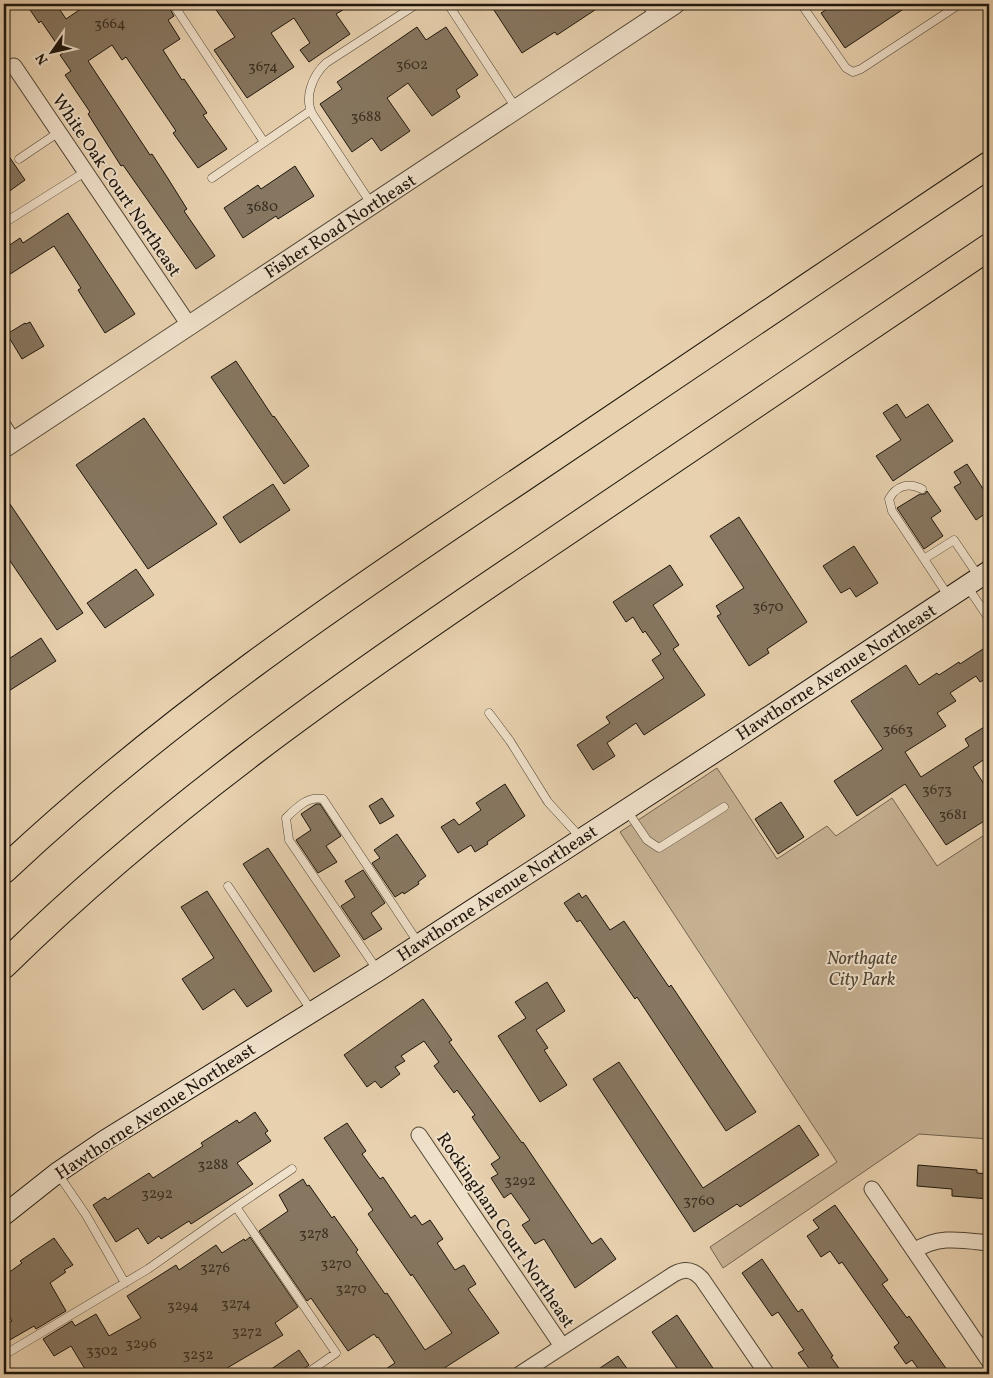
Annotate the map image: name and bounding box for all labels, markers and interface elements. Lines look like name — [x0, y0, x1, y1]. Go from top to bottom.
house number: 3664 — [94, 14, 126, 35]
north arrow — [28, 28, 78, 78]
text: N — [32, 49, 53, 68]
house number: 3602 — [396, 55, 428, 76]
house number: 3674 — [248, 57, 278, 78]
street label: White Oak Court Northeast — [45, 89, 186, 282]
house number: 3688 — [351, 107, 381, 128]
street label: Fisher Road Northeast — [260, 169, 422, 286]
house number: 3680 — [246, 197, 278, 218]
house number: 3670 — [753, 597, 783, 618]
street label: Hawthorne Avenue Northeast — [732, 599, 942, 748]
house number: 3663 — [883, 720, 913, 741]
house number: 3673 — [922, 780, 952, 801]
house number: 3681 — [939, 805, 967, 826]
street label: Hawthorne Avenue Northeast — [393, 820, 603, 969]
park label: Northgate City Park — [827, 947, 898, 993]
street label: Hawthorne Avenue Northeast — [51, 1038, 261, 1187]
street label: Rockingham Court Northeast — [430, 1128, 580, 1334]
house number: 3288 — [198, 1155, 229, 1176]
house number: 3292 — [504, 1171, 536, 1192]
house number: 3292 — [141, 1184, 173, 1205]
house number: 3760 — [683, 1191, 715, 1212]
house number: 3278 — [299, 1224, 329, 1245]
house number: 3270 — [320, 1254, 352, 1275]
house number: 3276 — [200, 1258, 230, 1279]
house number: 3270 — [335, 1279, 367, 1300]
house number: 3274 — [221, 1294, 251, 1315]
house number: 3294 — [167, 1296, 199, 1317]
house number: 3272 — [232, 1322, 262, 1343]
house number: 3296 — [125, 1334, 157, 1355]
house number: 3302 — [86, 1341, 118, 1362]
house number: 3252 — [182, 1345, 214, 1366]

